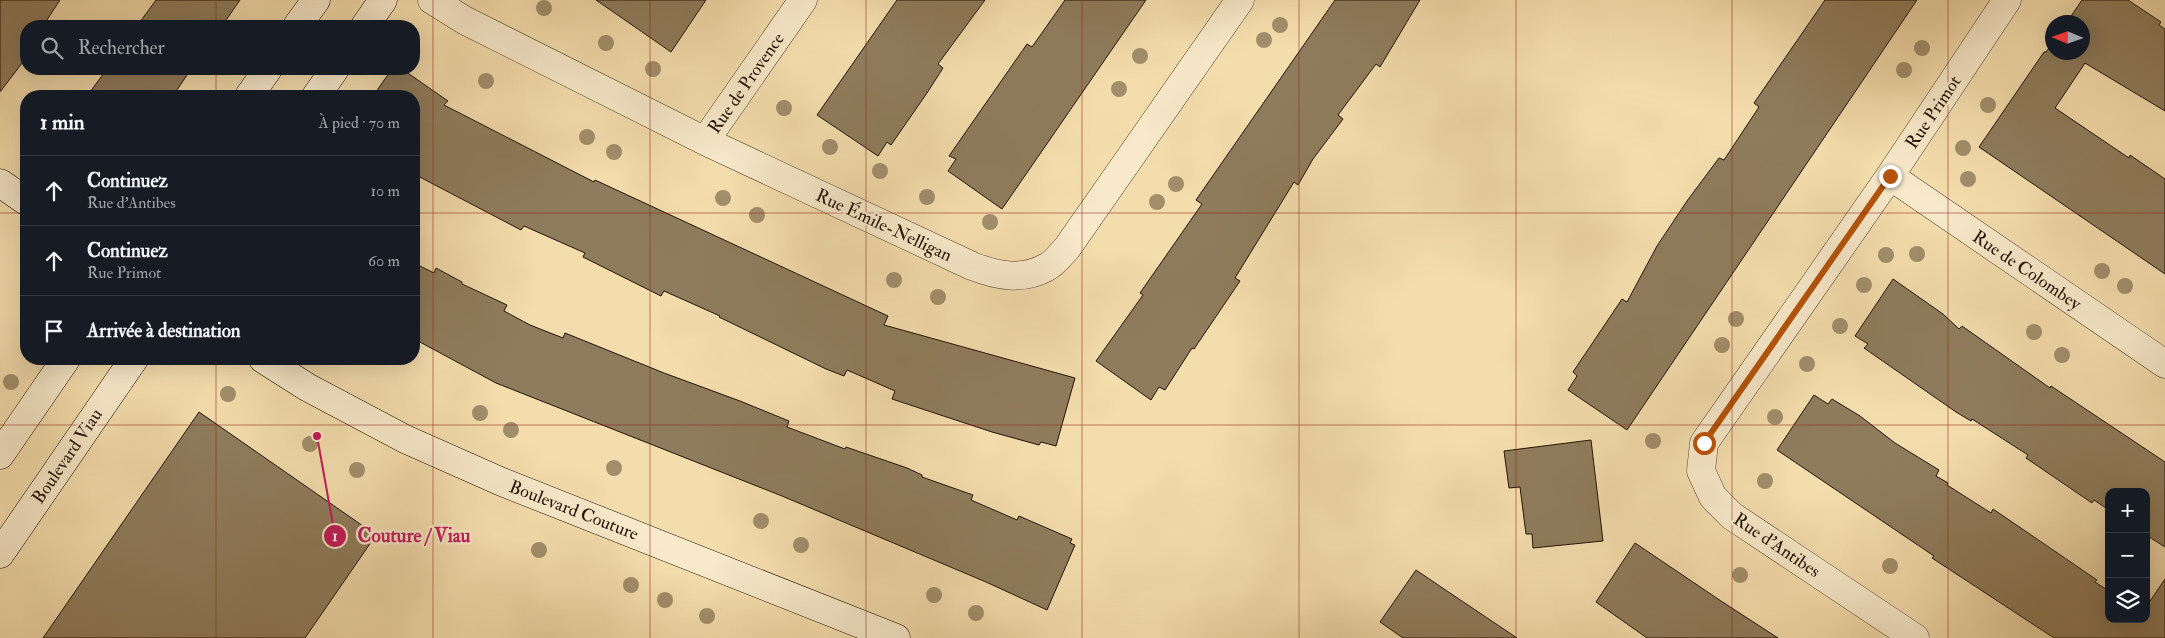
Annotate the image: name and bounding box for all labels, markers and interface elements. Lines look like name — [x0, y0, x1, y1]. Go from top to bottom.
north arrow — [2045, 15, 2090, 60]
search box — [20, 20, 420, 75]
street label: Rue de Provence — [703, 28, 790, 138]
icon: search — [38, 34, 66, 62]
text: Rechercher — [78, 36, 165, 60]
street label: Rue Primot — [1901, 71, 1966, 153]
text: 1 min — [40, 109, 85, 136]
text: À pied · 70 m — [319, 113, 400, 133]
route end — [1879, 165, 1902, 188]
text: Continuez — [87, 169, 168, 193]
icon: ahead — [40, 177, 68, 205]
text: 10 m — [370, 181, 400, 201]
street label: Rue Émile-Nelligan — [812, 184, 956, 267]
text: Rue d'Antibes — [87, 193, 176, 213]
street label: Rue de Colombey — [1968, 225, 2087, 316]
text: Continuez — [87, 239, 168, 263]
icon: ahead — [40, 247, 68, 275]
text: 60 m — [368, 251, 400, 271]
text: Rue Primot — [87, 263, 161, 283]
icon: arrive — [40, 317, 68, 345]
text: Arrivée à destination — [87, 319, 241, 343]
street label: Boulevard Viau — [27, 404, 108, 508]
route start — [1693, 432, 1716, 455]
street label: Boulevard Couture — [506, 475, 642, 546]
map controls — [2105, 488, 2150, 623]
button: + — [2105, 488, 2150, 533]
street label: Rue d'Antibes — [1729, 508, 1825, 583]
callout: Couture / Viau — [323, 519, 480, 553]
text: Couture / Viau — [358, 524, 471, 548]
text: 1 — [332, 527, 338, 546]
button: − — [2105, 533, 2150, 578]
button: layers — [2105, 578, 2150, 623]

